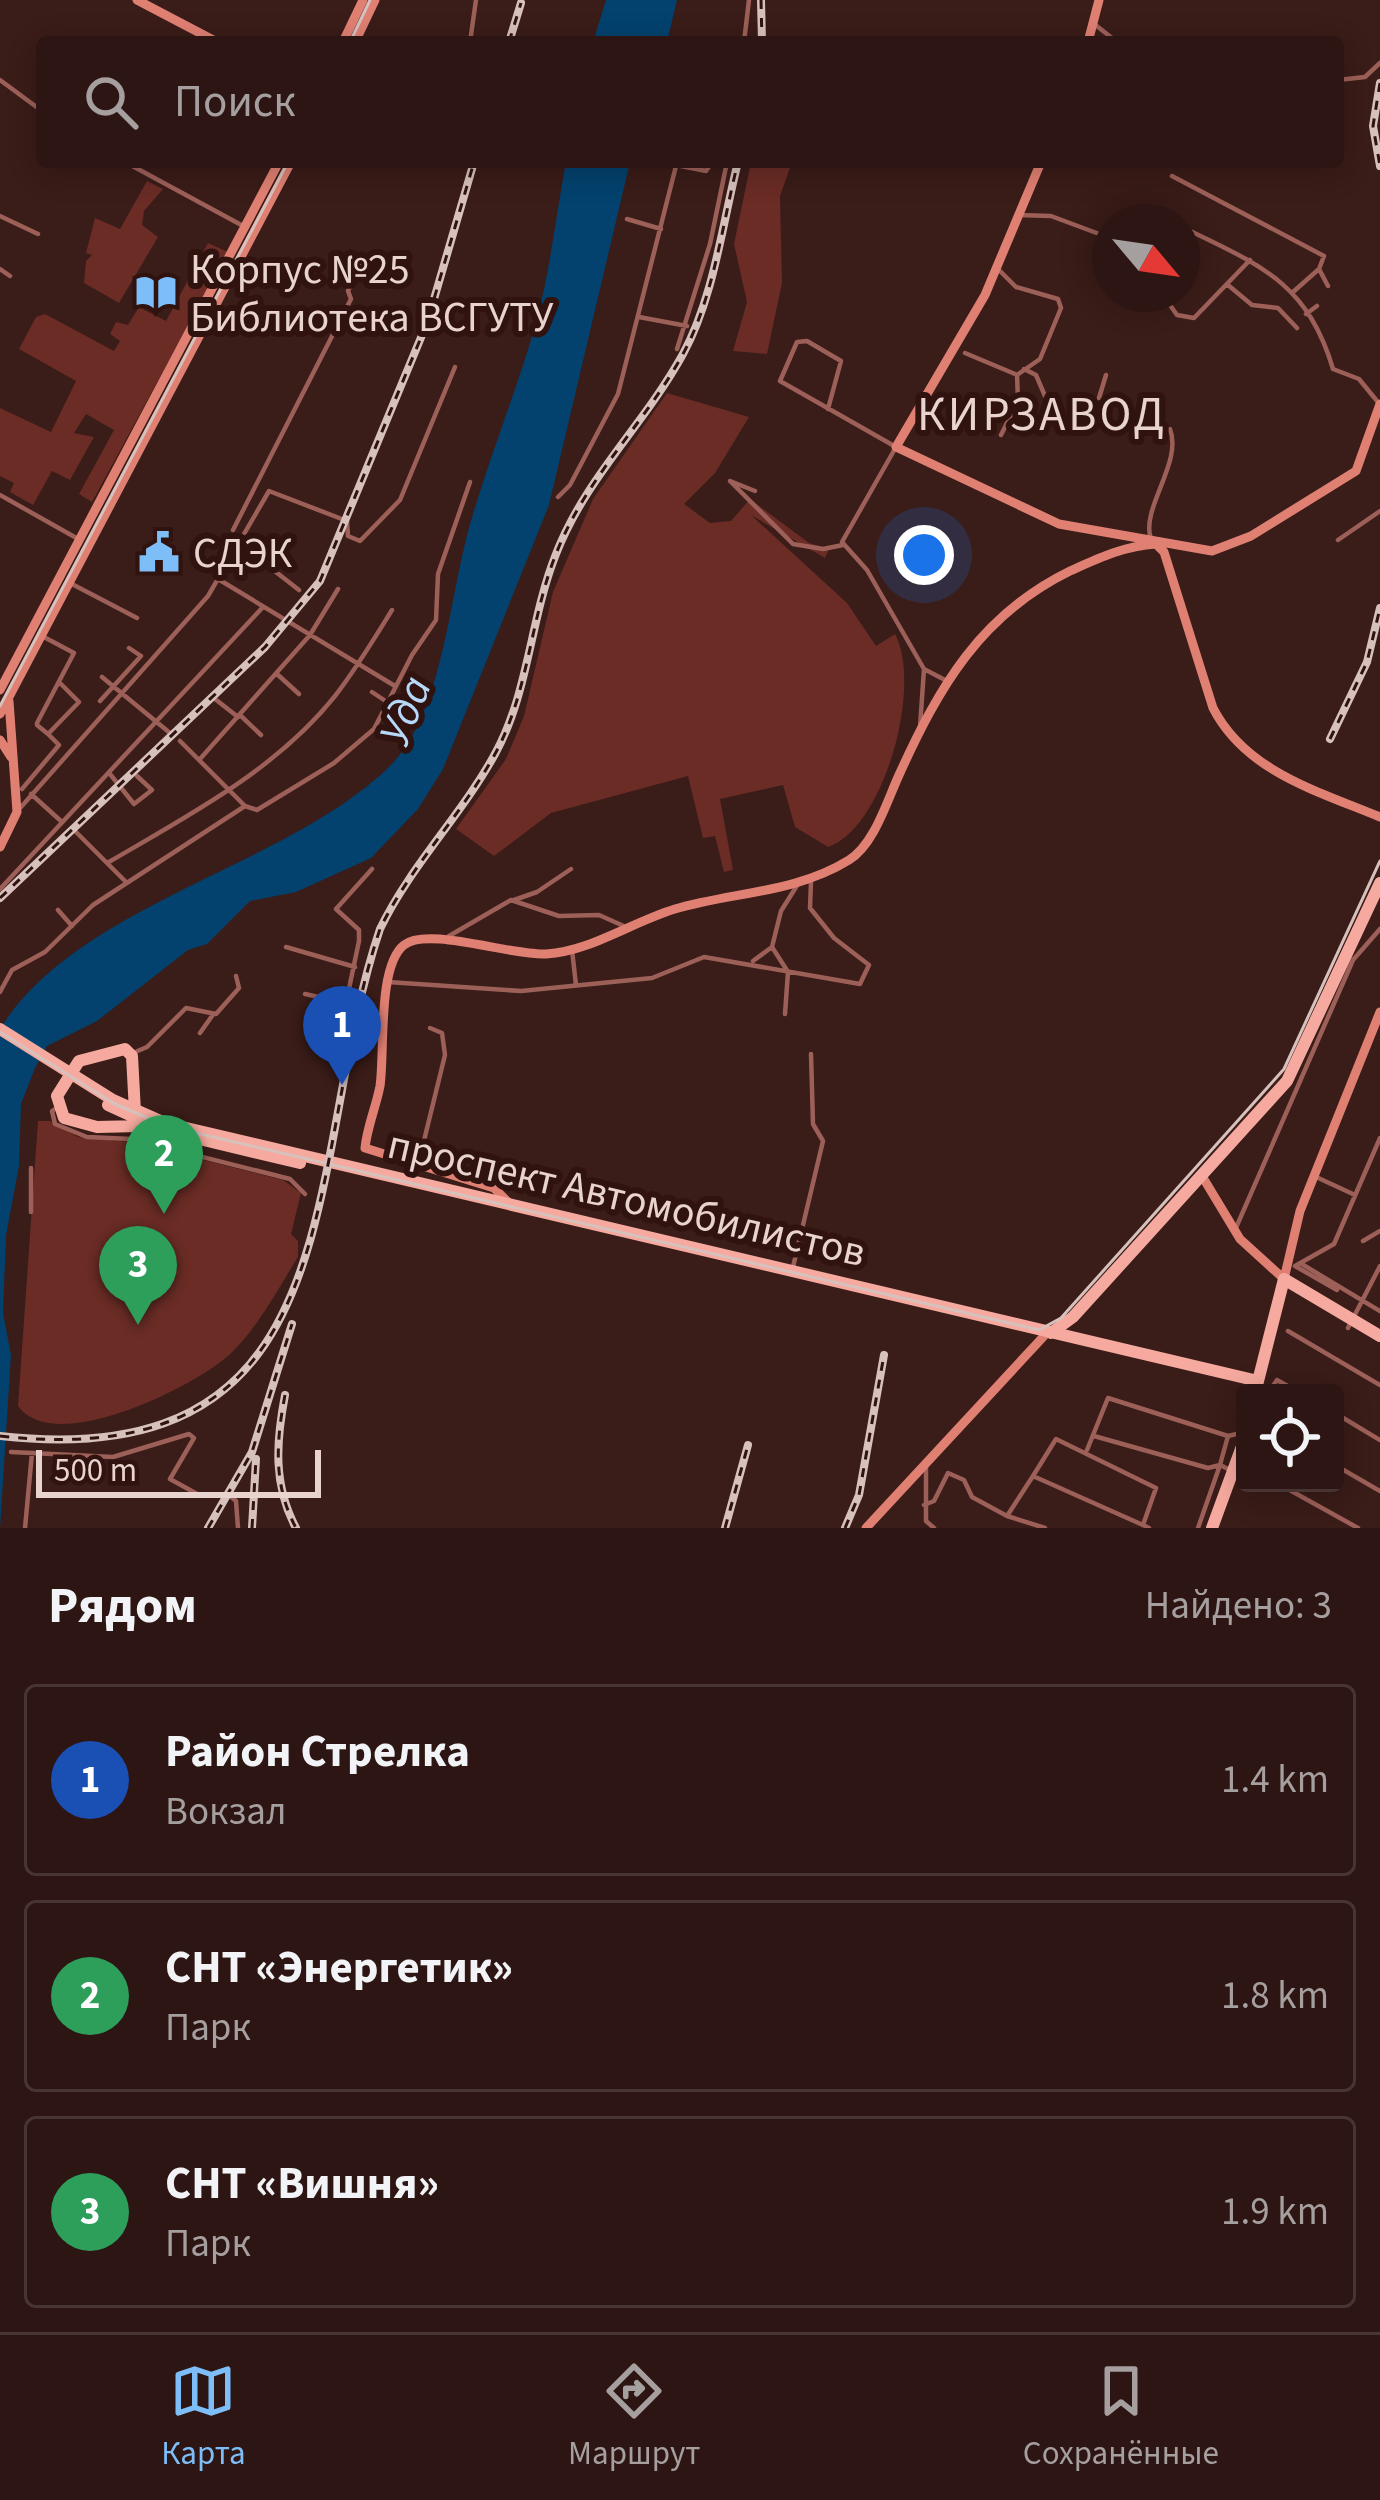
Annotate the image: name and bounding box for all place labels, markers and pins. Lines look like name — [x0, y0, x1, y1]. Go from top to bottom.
place label: Корпус №25 Библиотека ВСГУТУ — [190, 240, 554, 348]
library icon: Корпус №25 Библиотека ВСГУТУ — [133, 269, 179, 315]
place label: СДЭК — [193, 524, 293, 584]
public building icon: СДЭК — [136, 529, 182, 575]
pin: 1 — [303, 986, 381, 1085]
pin: 2 — [125, 1115, 203, 1214]
pin: 3 — [99, 1226, 177, 1325]

